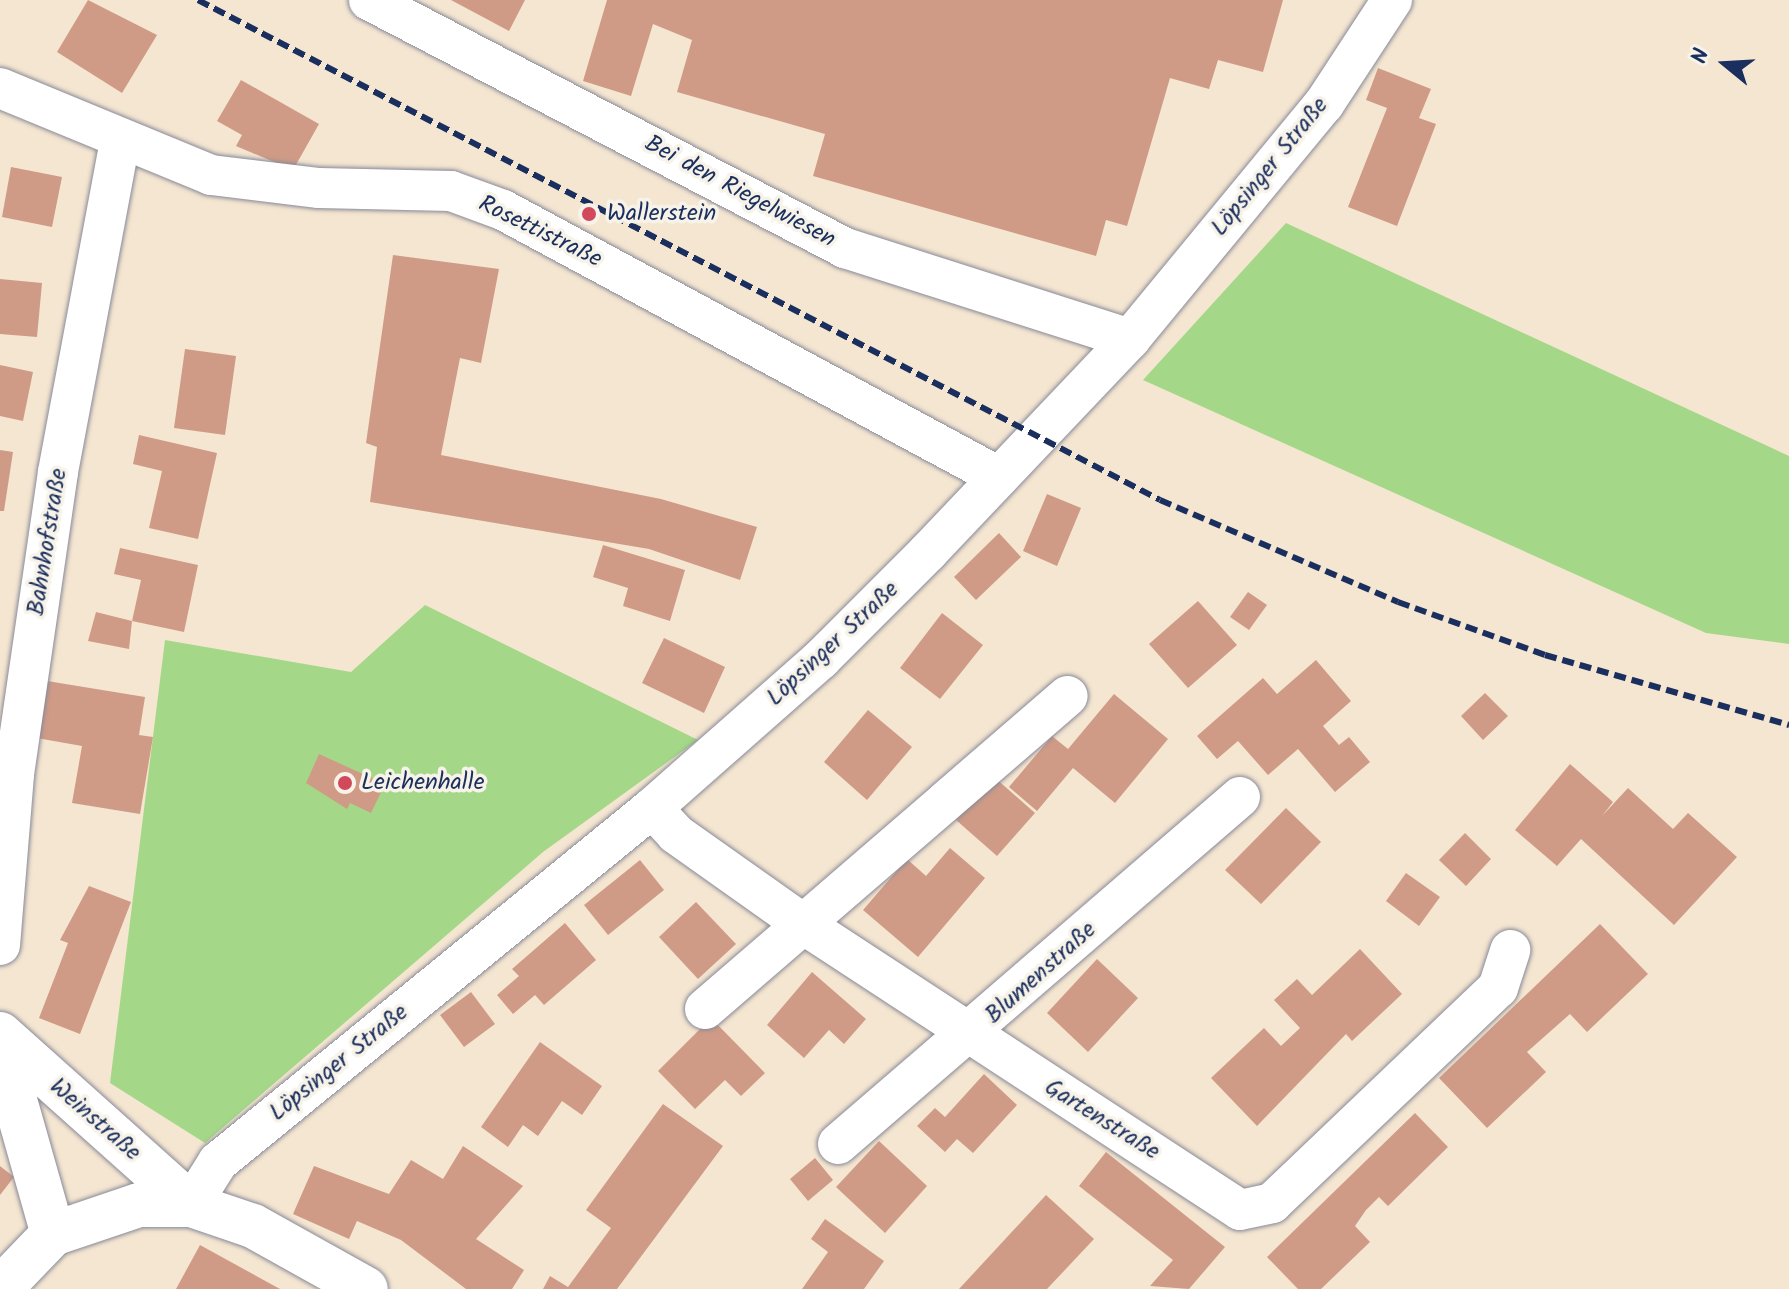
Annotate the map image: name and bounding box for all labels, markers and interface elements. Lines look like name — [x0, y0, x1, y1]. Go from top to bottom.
north arrow — [1685, 24, 1765, 104]
text: N — [1683, 44, 1720, 68]
street label: Löpsinger Straße — [1205, 92, 1335, 242]
street label: Bei den Riegelwiesen — [640, 130, 840, 254]
street label: Rosettistraße — [474, 190, 606, 274]
place label: Wallerstein — [607, 200, 716, 228]
marker: Wallerstein — [578, 203, 600, 225]
street label: Bahnhofstraße — [22, 466, 74, 618]
street label: Löpsinger Straße — [761, 576, 905, 712]
place label: Leichenhalle — [361, 769, 484, 797]
marker: Leichenhalle — [336, 774, 354, 792]
street label: Blumenstraße — [980, 916, 1102, 1030]
street label: Löpsinger Straße — [264, 998, 414, 1128]
street label: Weinstraße — [43, 1073, 147, 1167]
street label: Gartenstraße — [1039, 1073, 1165, 1167]

